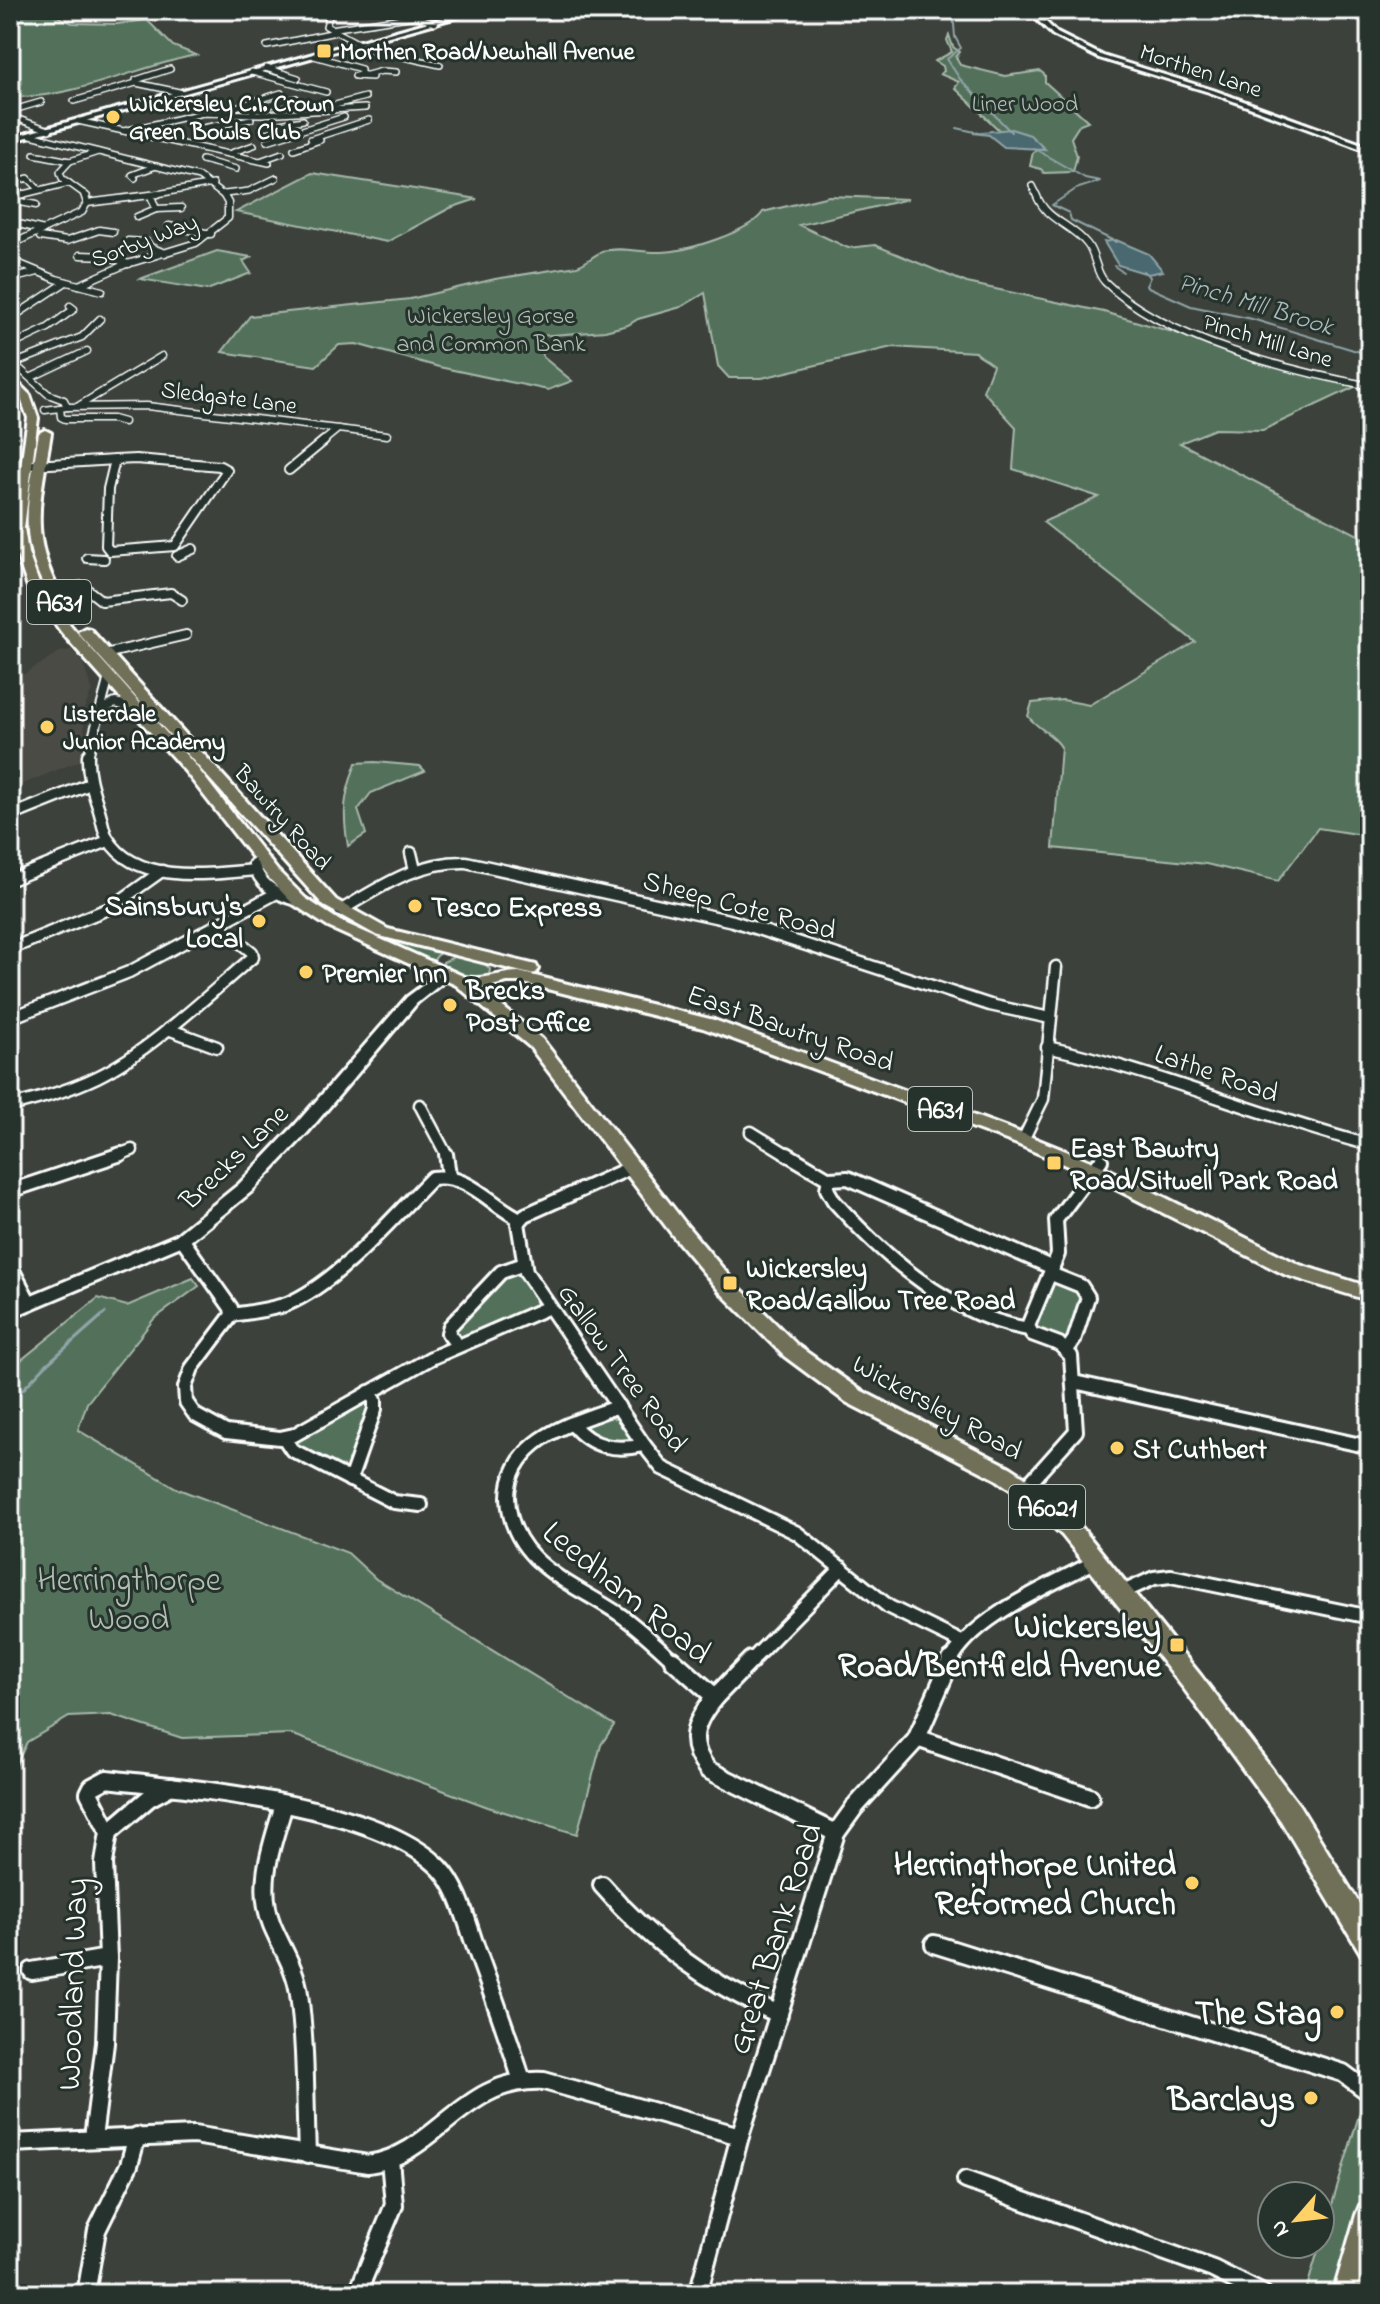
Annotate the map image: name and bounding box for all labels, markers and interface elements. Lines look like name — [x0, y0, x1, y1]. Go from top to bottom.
place label: Morthen Road/Newhall Avenue — [340, 36, 636, 71]
street label: Morthen Lane — [1134, 36, 1266, 109]
marker: Morthen Road/Newhall Avenue — [315, 42, 333, 60]
place label: Wickersley C.I. Crown Green Bowls Club — [129, 88, 334, 151]
park label: Liner Wood — [972, 88, 1079, 123]
marker: Wickersley C.I. Crown Green Bowls Club — [104, 108, 122, 126]
street label: Sorby Way — [86, 206, 204, 280]
water label: Pinch Mill Brook — [1173, 264, 1339, 348]
park label: Wickersley Gorse and Common Bank — [397, 300, 586, 363]
street label: Pinch Mill Lane — [1198, 306, 1337, 379]
street label: Sledgate Lane — [159, 374, 299, 425]
road number: A631 — [27, 580, 91, 624]
place label: Listerdale Junior Academy — [63, 698, 225, 762]
marker: Listerdale Junior Academy — [38, 718, 56, 736]
street label: Bawtry Road — [223, 757, 339, 880]
street label: Sheep Cote Road — [638, 862, 840, 953]
place label: Sainsbury's Local — [105, 888, 243, 961]
place label: Tesco Express — [431, 889, 602, 930]
marker: Tesco Express — [406, 897, 424, 915]
marker: Sainsbury's Local — [250, 912, 268, 930]
place label: Premier Inn — [322, 955, 447, 996]
marker: Premier Inn — [297, 963, 315, 981]
place label: Brecks Post Office — [464, 972, 592, 1045]
street label: East Bawtry Road — [681, 976, 899, 1085]
marker: Brecks Post Office — [441, 996, 459, 1014]
street label: Lathe Road — [1148, 1035, 1284, 1116]
road number: A631 — [908, 1087, 972, 1131]
street label: Brecks Lane — [171, 1096, 300, 1222]
place label: East Bawtry Road/Sitwell Park Road — [1070, 1130, 1338, 1203]
marker: East Bawtry Road/Sitwell Park Road — [1045, 1154, 1063, 1172]
place label: Wickersley Road/Gallow Tree Road — [746, 1250, 1016, 1323]
marker: Wickersley Road/Gallow Tree Road — [721, 1274, 739, 1292]
street label: Gallow Tree Road — [546, 1276, 697, 1462]
street label: Wickersley Road — [844, 1345, 1029, 1473]
place label: St Cuthbert — [1133, 1431, 1267, 1472]
marker: St Cuthbert — [1108, 1439, 1126, 1457]
road number: A6021 — [1009, 1485, 1085, 1529]
street label: Leedham Road — [530, 1510, 721, 1678]
park label: Herringthorpe Wood — [37, 1557, 222, 1646]
place label: Wickersley Road/Bentfield Avenue — [838, 1604, 1162, 1693]
marker: Wickersley Road/Bentfield Avenue — [1168, 1636, 1186, 1654]
street label: Great Bank Road — [716, 1817, 838, 2061]
place label: Herringthorpe United Reformed Church — [894, 1842, 1176, 1931]
marker: Herringthorpe United Reformed Church — [1183, 1874, 1201, 1892]
street label: Woodland Way — [46, 1877, 104, 2091]
place label: The Stag — [1195, 1991, 1321, 2042]
marker: The Stag — [1328, 2003, 1346, 2021]
place label: Barclays — [1166, 2077, 1295, 2128]
marker: Barclays — [1302, 2089, 1320, 2107]
north arrow — [1256, 2180, 1336, 2260]
text: N — [1263, 2214, 1299, 2242]

